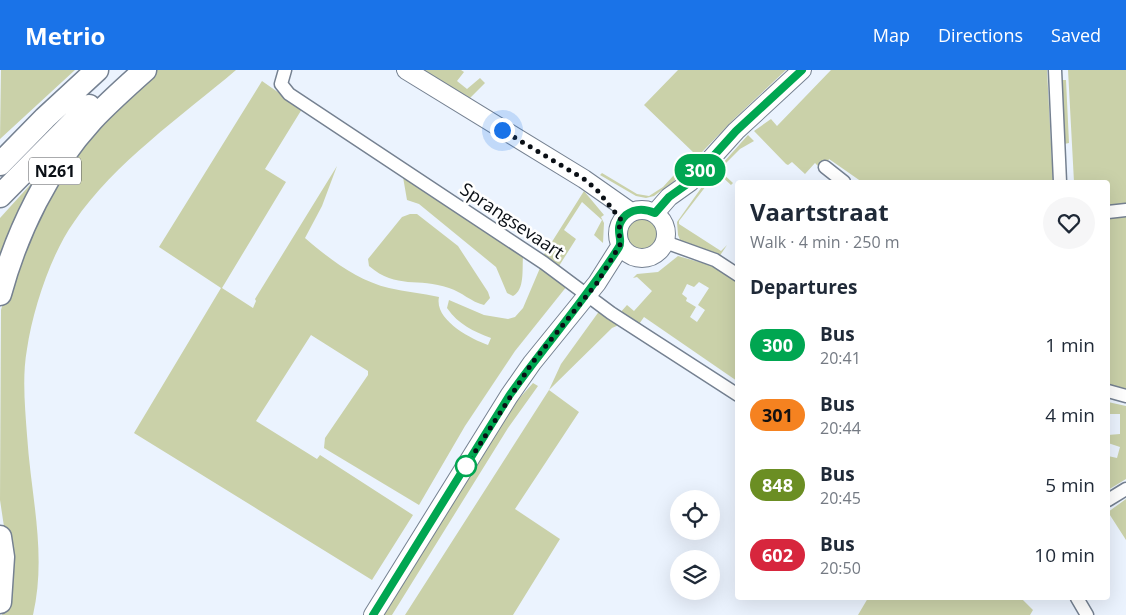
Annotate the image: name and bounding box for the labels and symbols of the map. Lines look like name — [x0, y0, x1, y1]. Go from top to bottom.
your location — [490, 118, 515, 143]
line badge: 300 — [671, 154, 729, 186]
road number: N261 — [29, 158, 81, 184]
street label: Sprangsevaart — [456, 177, 569, 264]
unlabelled marker — [455, 455, 477, 477]

